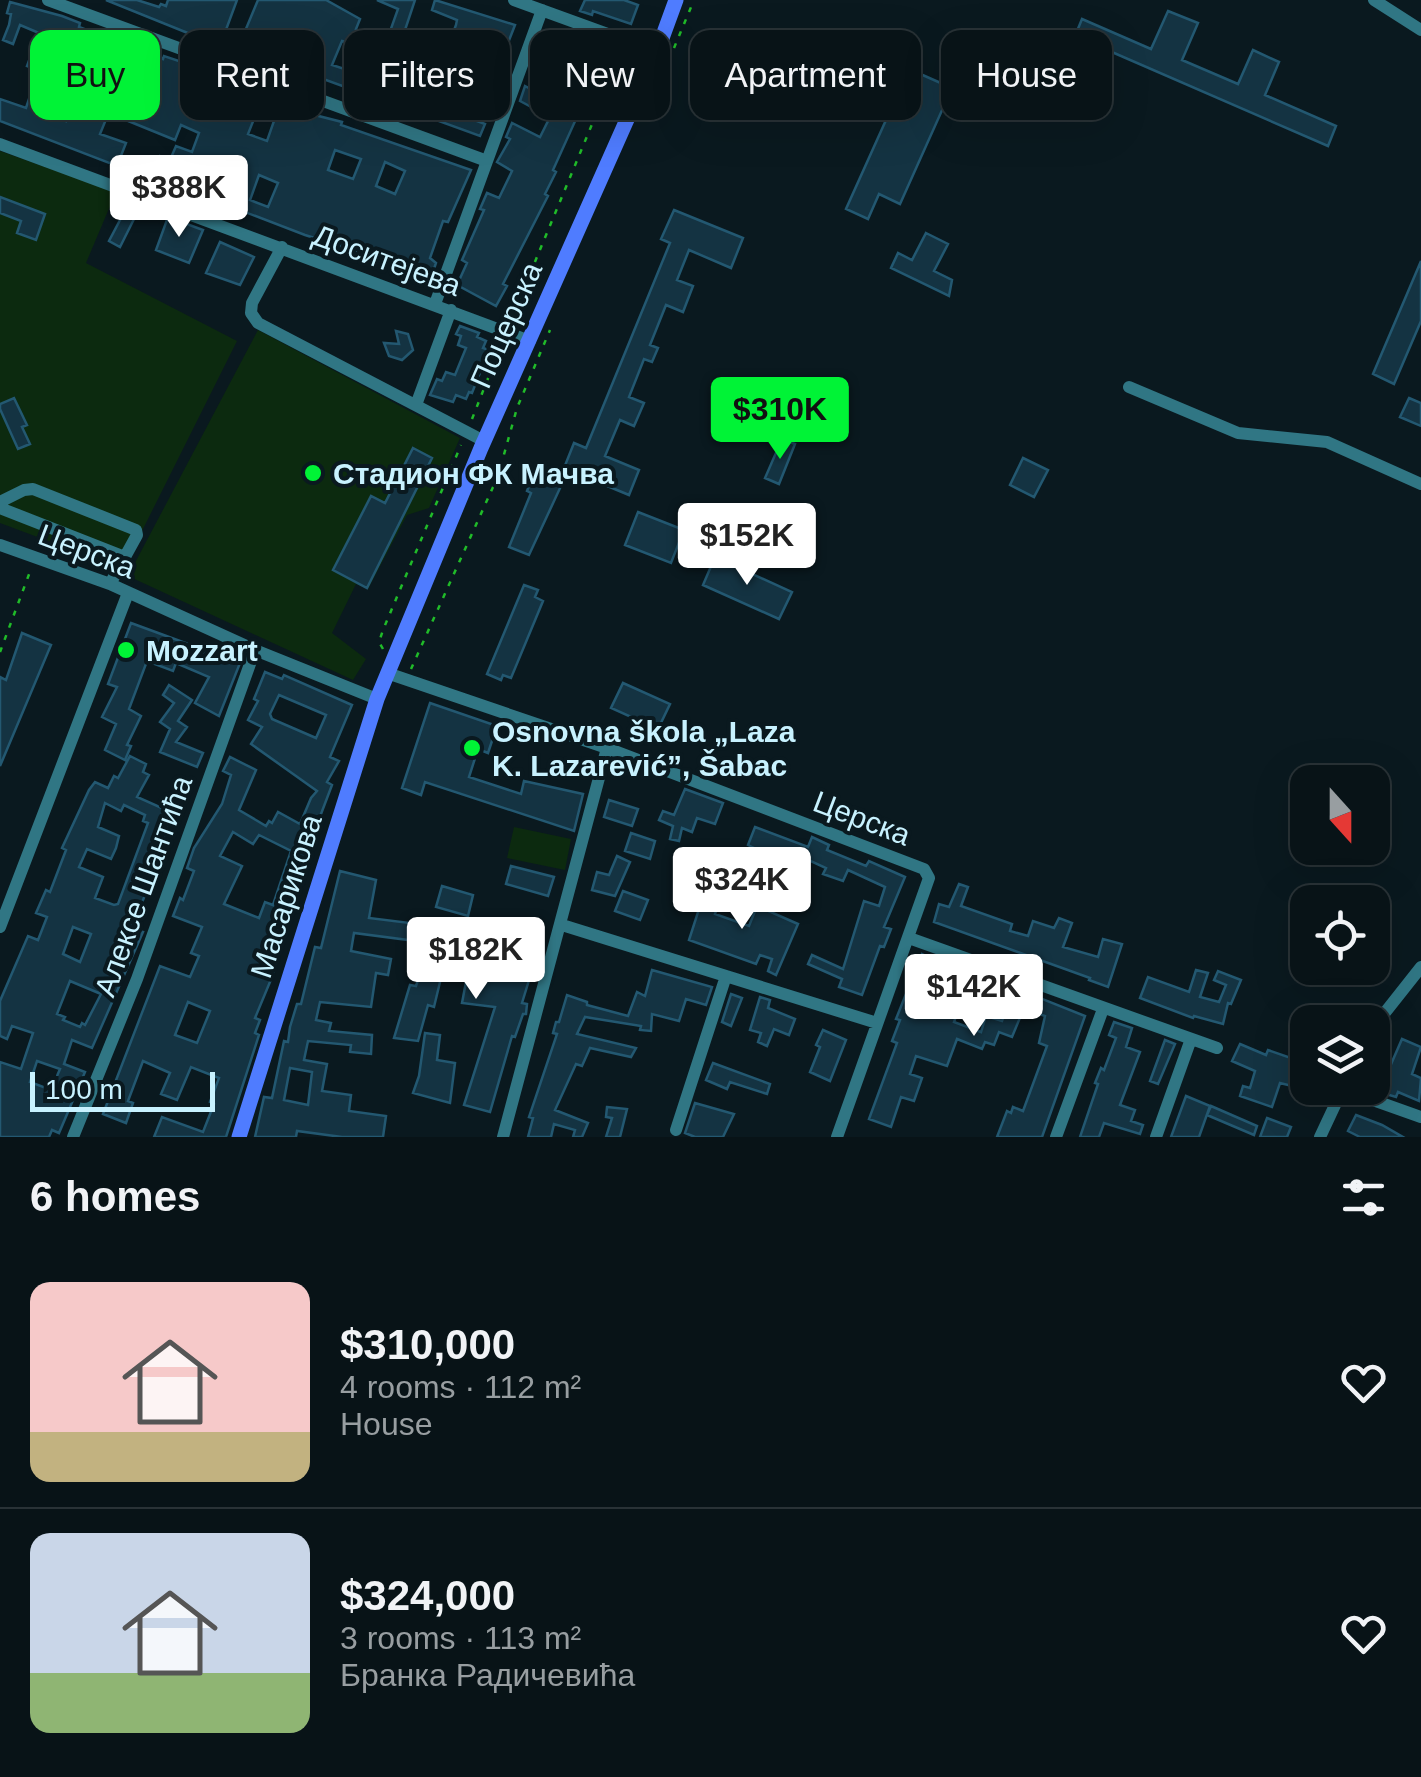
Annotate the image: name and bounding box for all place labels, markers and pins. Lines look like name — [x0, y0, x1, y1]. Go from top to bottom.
pin: $388K — [109, 155, 249, 240]
pin: $310K — [710, 377, 850, 462]
place label: Стадион ФК Мачва — [333, 457, 614, 490]
marker: Стадион ФК Мачва — [302, 462, 324, 484]
pin: $152K — [677, 503, 817, 588]
place label: Mozzart — [146, 634, 258, 667]
marker: Mozzart — [115, 639, 137, 661]
place label: Osnovna škola „Laza K. Lazarević”, Šabac — [492, 715, 796, 782]
marker: Osnovna škola „Laza K. Lazarević”, Šabac — [461, 737, 483, 759]
pin: $324K — [672, 847, 812, 932]
pin: $182K — [406, 917, 546, 1002]
pin: $142K — [904, 954, 1044, 1039]

